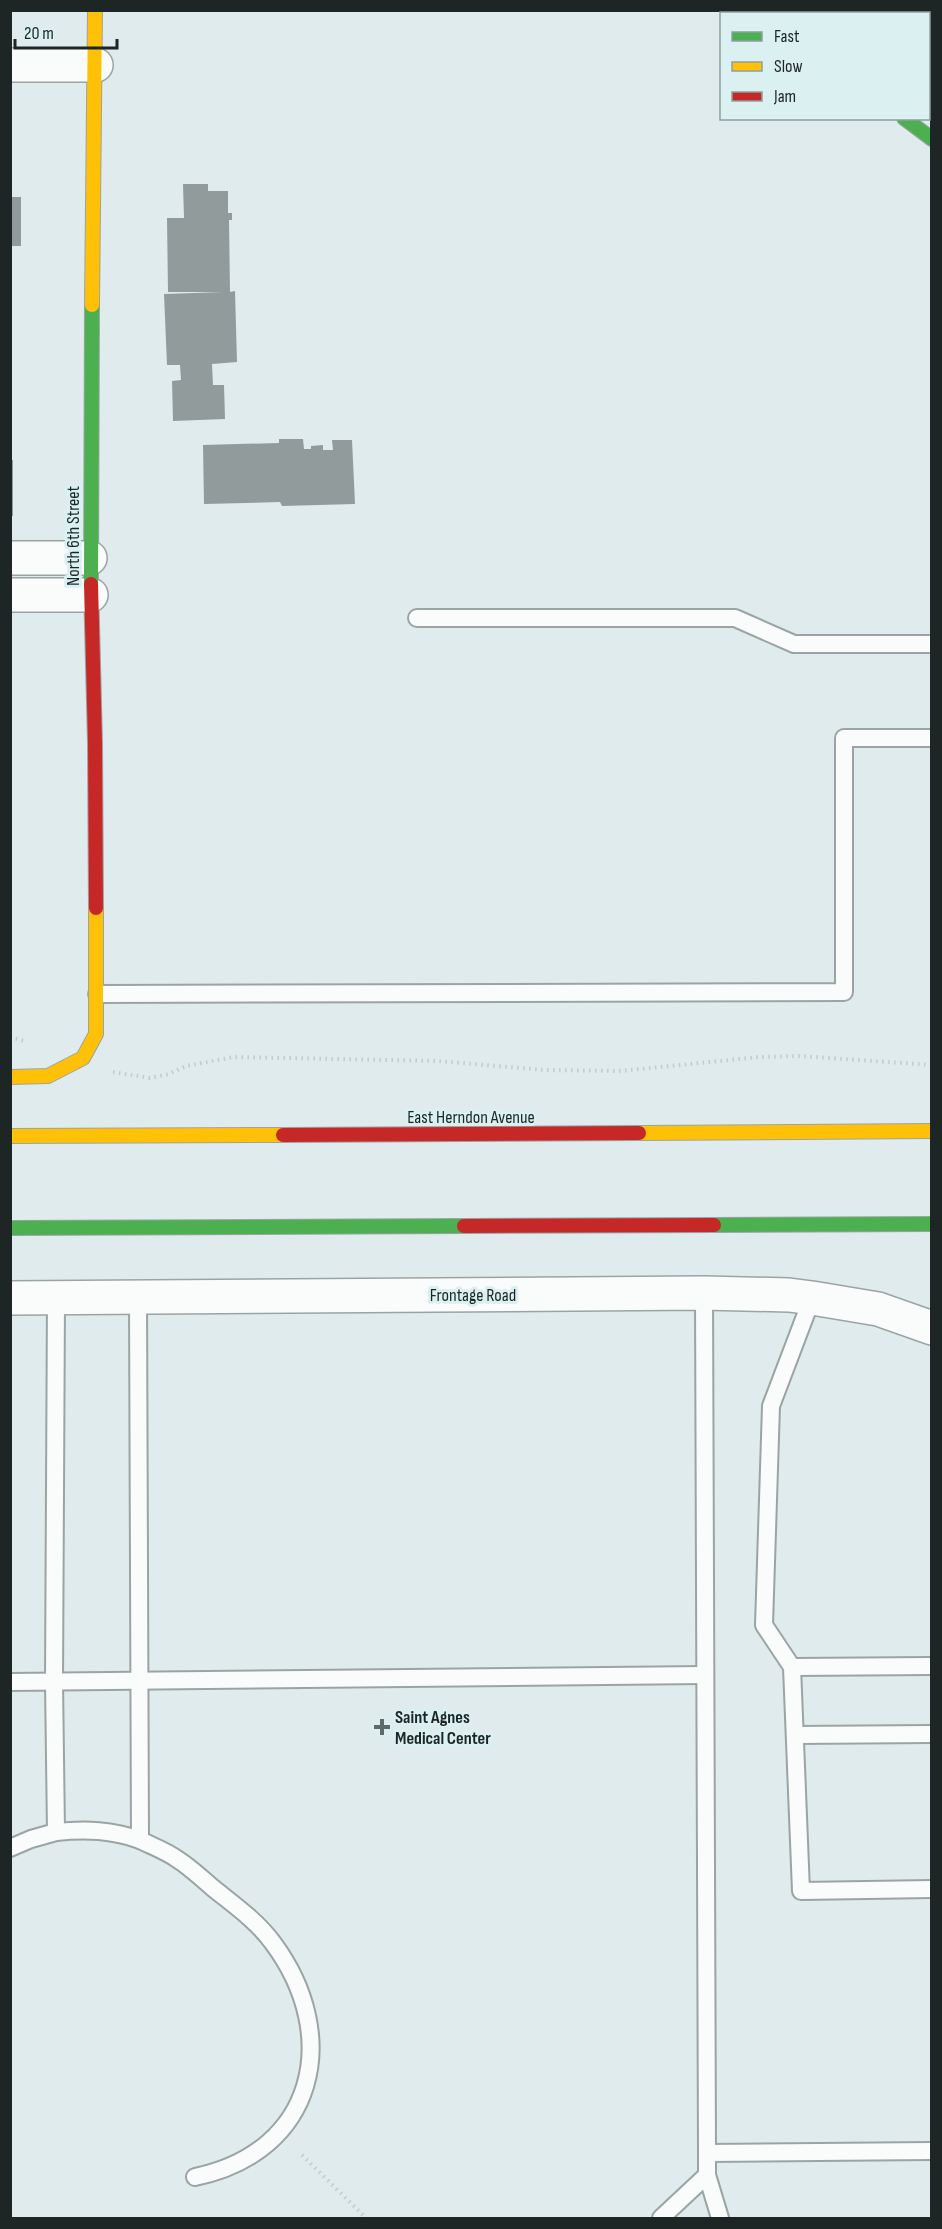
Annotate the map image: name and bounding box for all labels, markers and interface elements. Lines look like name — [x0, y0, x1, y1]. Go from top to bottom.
scale bar — [15, 12, 117, 50]
legend — [720, 12, 930, 120]
text: 20 m — [24, 23, 54, 44]
text: Fast — [774, 26, 800, 47]
text: Slow — [774, 56, 803, 77]
text: Jam — [773, 86, 796, 107]
street label: North 6th Street — [63, 485, 84, 586]
street label: East Herndon Avenue — [407, 1107, 535, 1128]
street label: Frontage Road — [430, 1285, 516, 1306]
place label: Saint Agnes Medical Center — [395, 1707, 491, 1749]
marker: Saint Agnes Medical Center — [373, 1718, 391, 1736]

